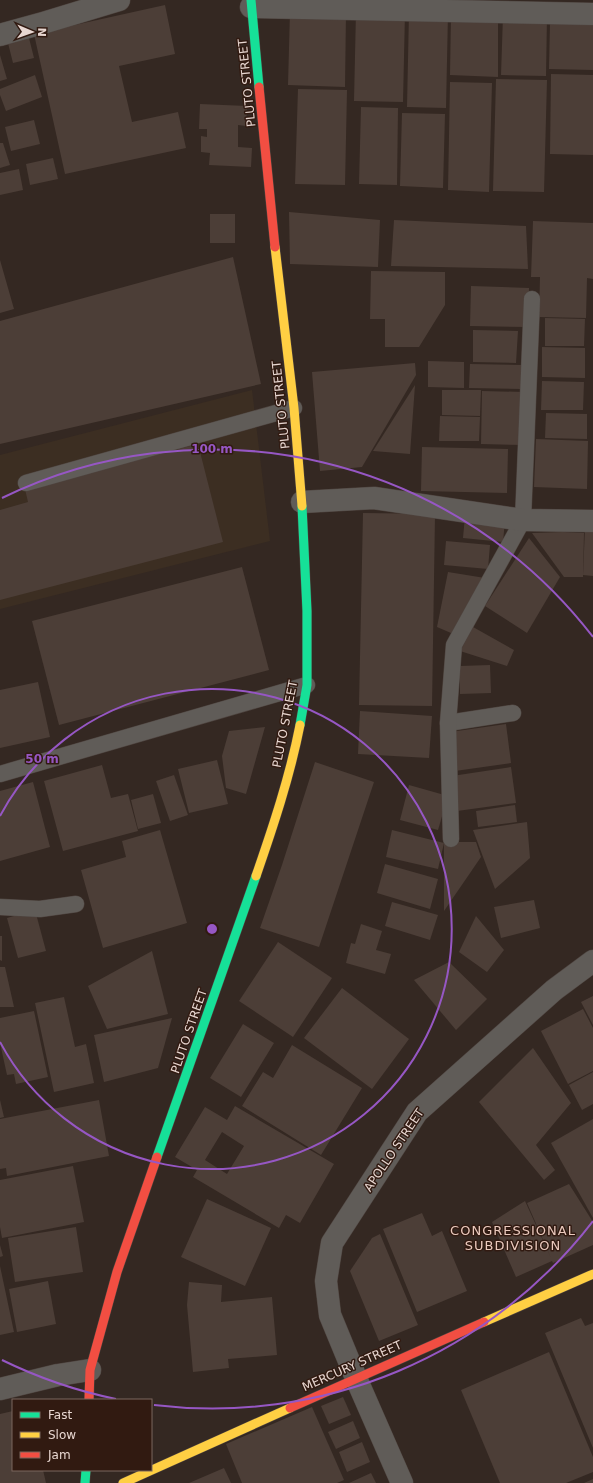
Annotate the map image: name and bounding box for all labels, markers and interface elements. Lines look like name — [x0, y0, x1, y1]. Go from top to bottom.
north arrow — [12, 12, 52, 52]
text: N — [35, 27, 48, 37]
street label: PLUTO STREET — [235, 38, 259, 128]
street label: PLUTO STREET — [269, 360, 293, 450]
text: 100 m — [191, 442, 233, 456]
street label: PLUTO STREET — [270, 679, 300, 769]
text: 50 m — [25, 752, 59, 766]
centre of rings — [205, 922, 219, 936]
street label: PLUTO STREET — [168, 986, 210, 1075]
street label: APOLLO STREET — [361, 1105, 427, 1194]
district label: CONGRESSIONAL SUBDIVISION — [450, 1223, 576, 1253]
street label: MERCURY STREET — [300, 1338, 404, 1394]
legend — [12, 1399, 152, 1471]
text: Fast — [48, 1408, 72, 1422]
text: Slow — [48, 1428, 76, 1442]
text: Jam — [47, 1448, 71, 1462]

